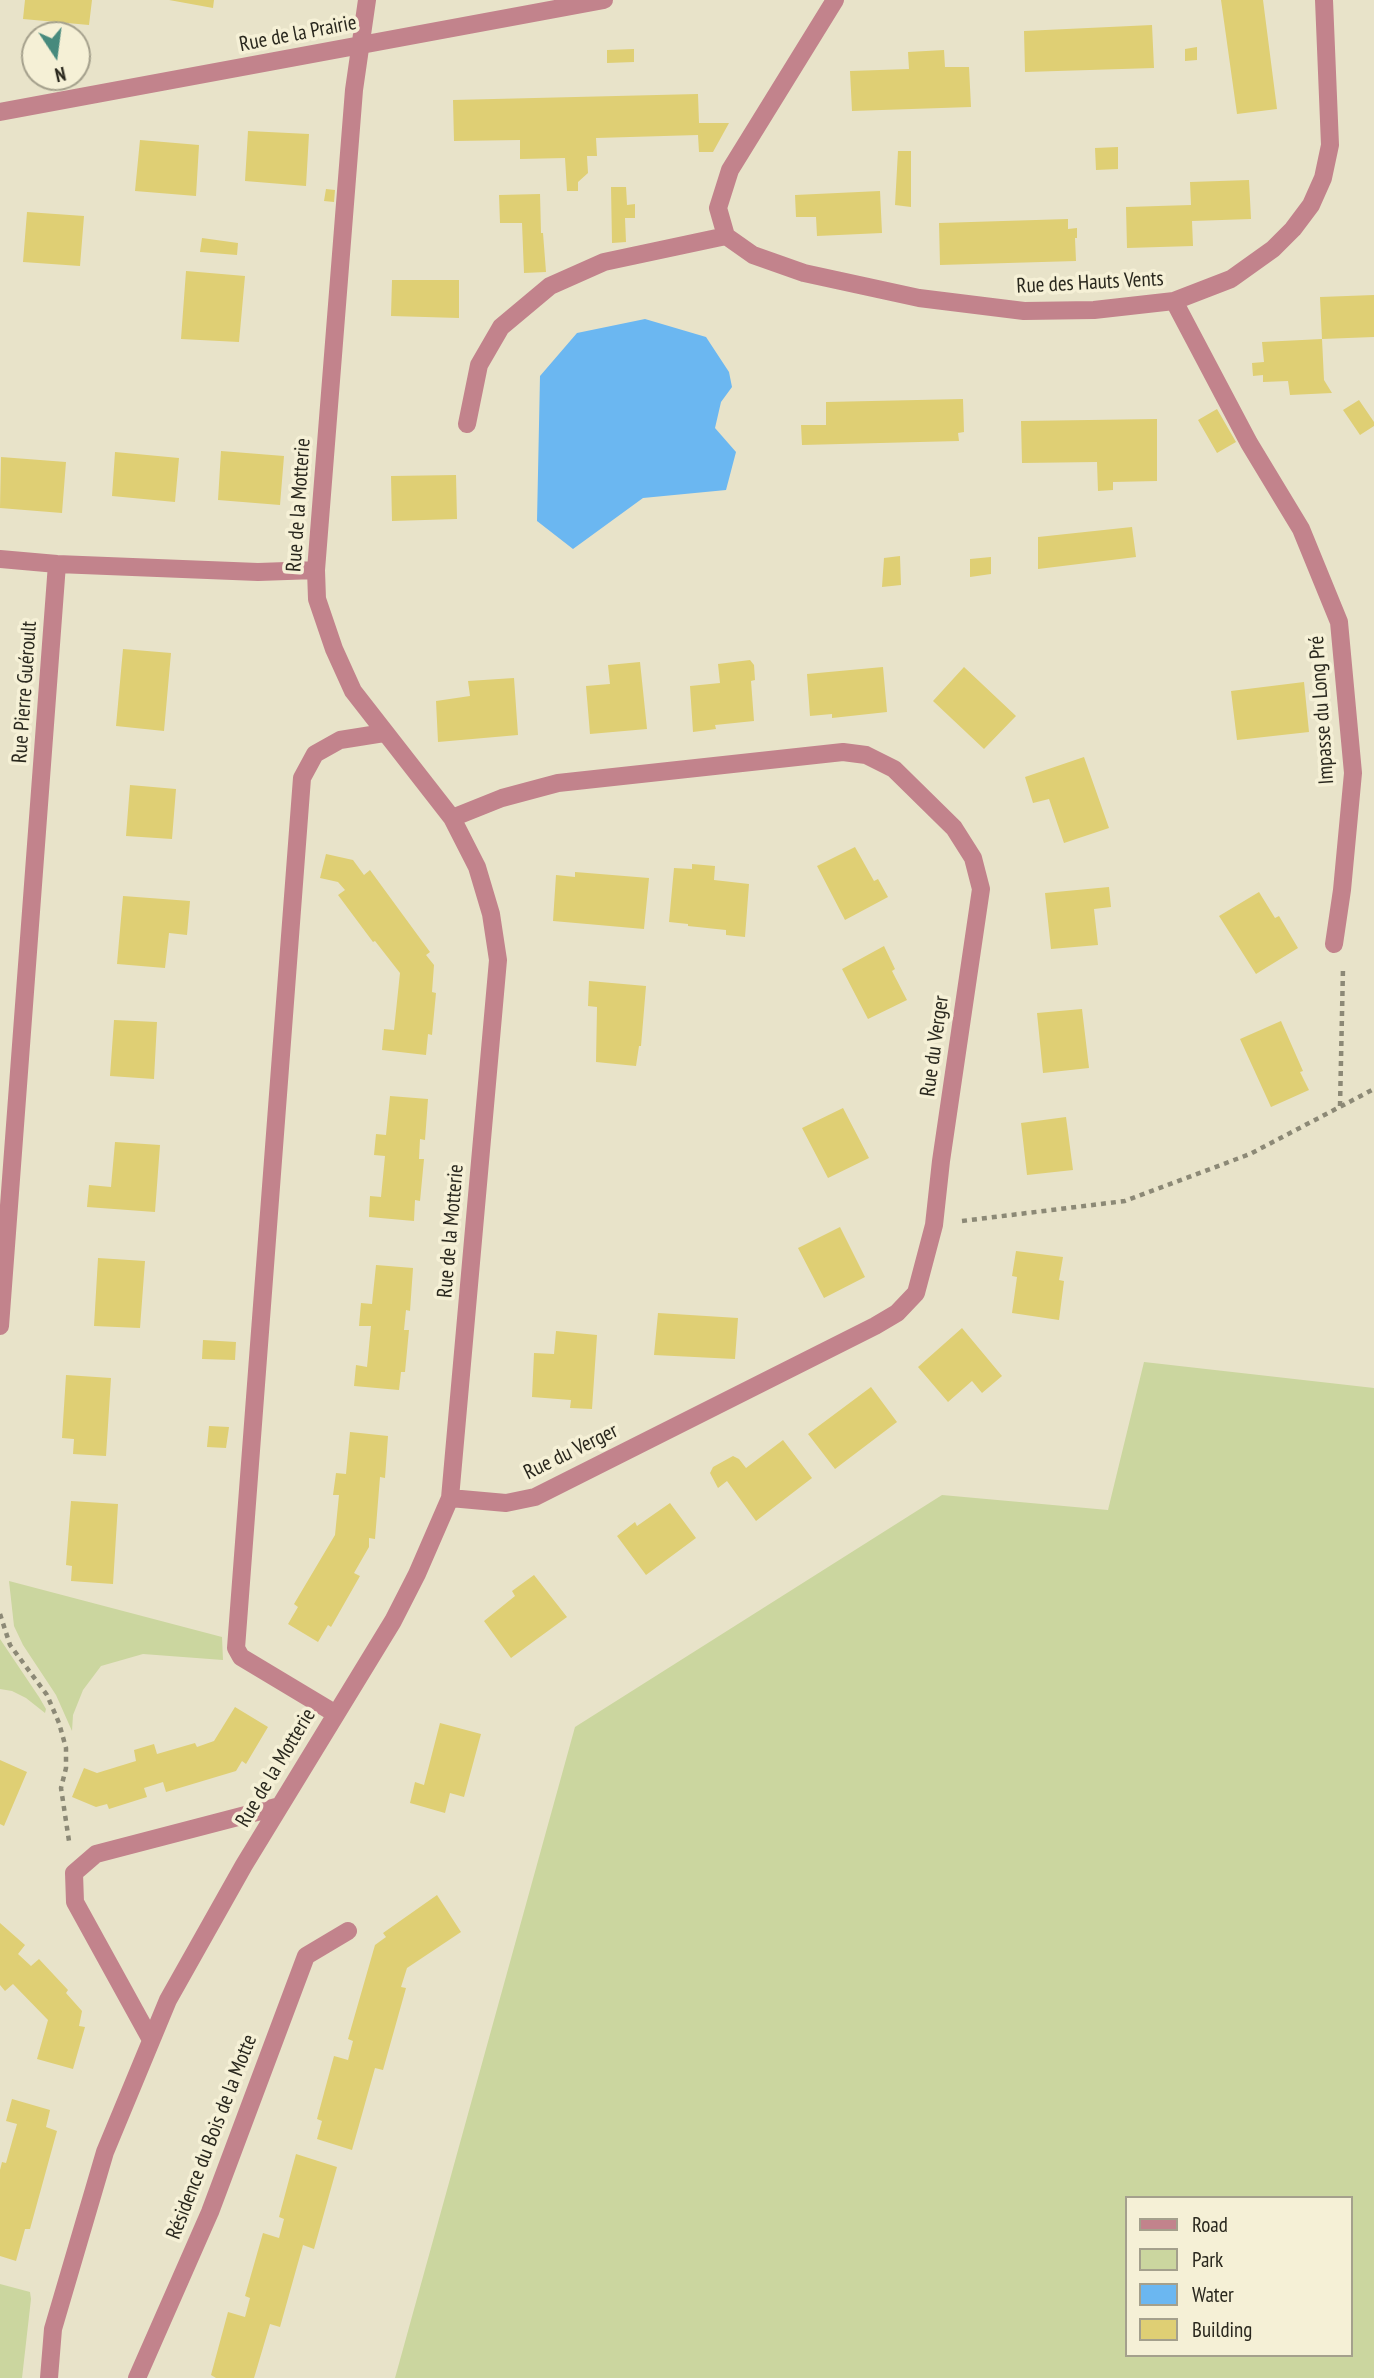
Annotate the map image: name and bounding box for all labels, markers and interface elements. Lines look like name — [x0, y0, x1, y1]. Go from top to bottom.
street label: Rue de la Prairie — [237, 10, 359, 58]
north arrow — [21, 21, 91, 91]
text: N — [53, 62, 68, 87]
street label: Rue des Hauts Vents — [1016, 267, 1164, 299]
street label: Rue de la Motterie — [282, 437, 316, 573]
street label: Rue Pierre Guéroult — [7, 620, 43, 764]
street label: Impasse du Long Pré — [1304, 635, 1340, 785]
street label: Rue du Verger — [915, 994, 955, 1098]
street label: Rue de la Motterie — [433, 1163, 469, 1299]
street label: Rue du Verger — [520, 1418, 622, 1486]
street label: Rue de la Motterie — [231, 1704, 321, 1832]
street label: Résidence du Bois de la Motte — [161, 2031, 263, 2243]
legend — [1126, 2196, 1353, 2357]
text: Road — [1192, 2211, 1228, 2238]
text: Park — [1192, 2246, 1223, 2273]
text: Water — [1192, 2281, 1234, 2308]
text: Building — [1192, 2316, 1252, 2343]

